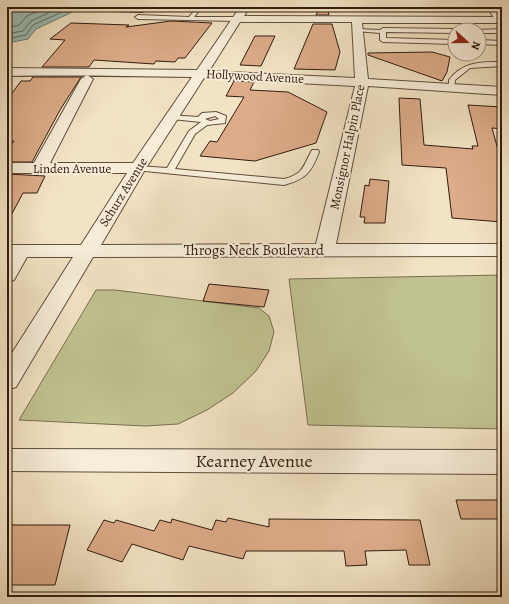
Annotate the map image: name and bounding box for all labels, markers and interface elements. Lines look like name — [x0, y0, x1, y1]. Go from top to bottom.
north arrow — [447, 22, 487, 62]
text: N — [467, 39, 484, 52]
street label: Hollywood Avenue — [205, 65, 305, 87]
street label: Monsignor Halpin Place — [325, 83, 369, 211]
street label: Schurz Avenue — [95, 154, 151, 230]
street label: Linden Avenue — [33, 160, 111, 177]
street label: Throgs Neck Boulevard — [184, 240, 325, 260]
street label: Kearney Avenue — [195, 449, 313, 473]

